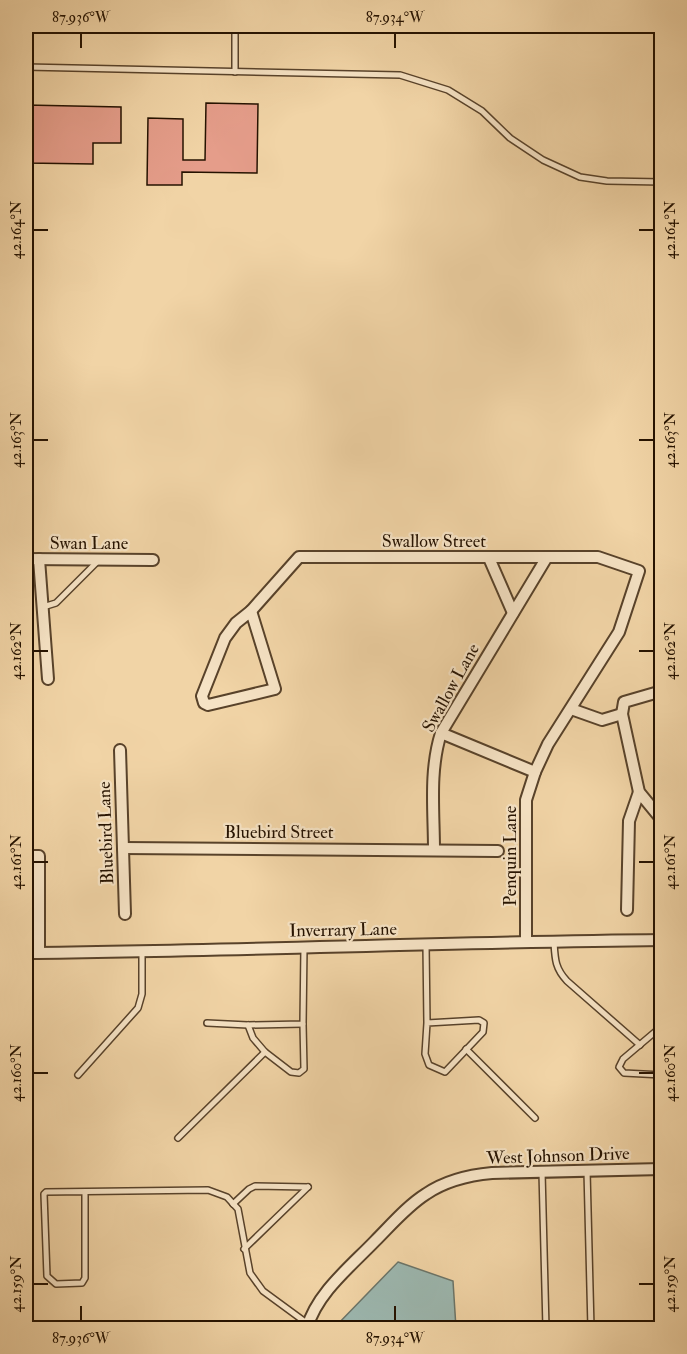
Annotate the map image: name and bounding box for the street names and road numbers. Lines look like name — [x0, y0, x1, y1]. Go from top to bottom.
street label: Swallow Street — [382, 530, 486, 553]
street label: Swan Lane — [50, 532, 129, 555]
street label: Swallow Lane — [417, 639, 485, 736]
street label: Bluebird Lane — [93, 781, 119, 885]
street label: Penquin Lane — [499, 805, 522, 906]
street label: Bluebird Street — [224, 821, 334, 844]
street label: Inverrary Lane — [289, 918, 398, 942]
street label: West Johnson Drive — [485, 1142, 631, 1170]

